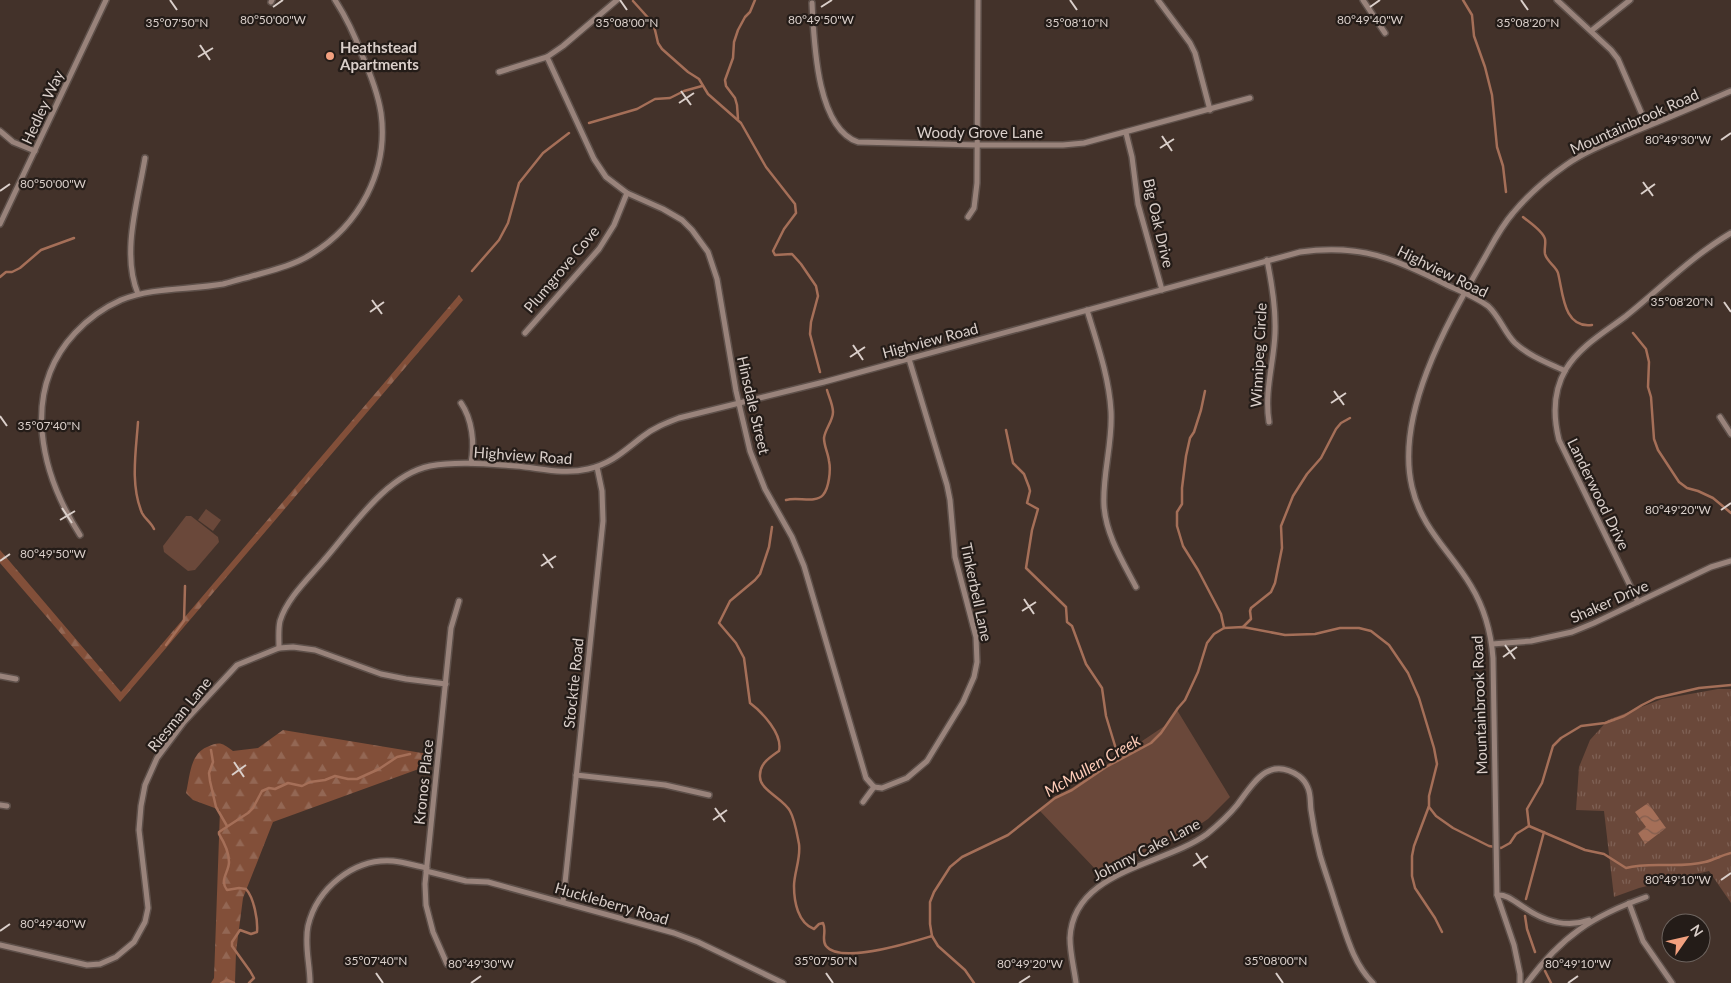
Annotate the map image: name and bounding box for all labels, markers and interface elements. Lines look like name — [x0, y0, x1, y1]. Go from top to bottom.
text: 80°50'00"W — [240, 12, 307, 27]
text: 80°49'50"W — [788, 12, 855, 27]
text: 80°49'40"W — [1337, 12, 1404, 27]
text: 35°07'50"N — [146, 15, 208, 30]
text: 35°08'00"N — [596, 15, 658, 30]
text: 35°08'10"N — [1046, 15, 1108, 30]
text: 35°08'20"N — [1497, 15, 1559, 30]
place label: Heathstead Apartments — [339, 38, 419, 73]
marker: Heathstead Apartments — [324, 50, 336, 62]
street label: Hedley Way — [17, 67, 67, 147]
street label: Mountainbrook Road — [1567, 85, 1701, 157]
street label: Woody Grove Lane — [917, 123, 1043, 141]
text: 80°49'30"W — [1645, 132, 1712, 147]
text: 80°50'00"W — [20, 176, 87, 191]
street label: Big Oak Drive — [1140, 177, 1178, 270]
street label: Plumgrove Cove — [520, 222, 602, 316]
street label: Highview Road — [1395, 241, 1491, 301]
text: 35°08'20"N — [1651, 294, 1713, 309]
street label: Winnipeg Circle — [1246, 302, 1270, 408]
street label: Highview Road — [880, 319, 980, 361]
street label: Hinsdale Street — [734, 354, 774, 457]
text: 35°07'40"N — [18, 418, 80, 433]
street label: Landerwood Drive — [1564, 435, 1634, 553]
street label: Highview Road — [473, 443, 573, 467]
text: 80°49'20"W — [1645, 502, 1712, 517]
street label: Tinkerbell Lane — [958, 541, 996, 643]
text: 80°49'50"W — [20, 546, 87, 561]
street label: Shaker Drive — [1567, 576, 1651, 626]
street label: Mountainbrook Road — [1468, 635, 1490, 775]
street label: Stocktie Road — [559, 637, 587, 729]
street label: Riesman Lane — [143, 673, 215, 755]
water label: McMullen Creek — [1041, 730, 1144, 800]
street label: Kronos Place — [410, 738, 436, 826]
street label: Johnny Cake Lane — [1089, 814, 1203, 884]
text: 80°49'10"W — [1645, 872, 1712, 887]
street label: Huckleberry Road — [553, 878, 671, 928]
north arrow — [1661, 913, 1711, 963]
text: 80°49'40"W — [20, 916, 87, 931]
text: N — [1687, 921, 1707, 940]
text: 35°07'40"N — [345, 953, 407, 968]
text: 35°07'50"N — [795, 953, 857, 968]
text: 35°08'00"N — [1245, 953, 1307, 968]
text: 80°49'30"W — [448, 956, 515, 971]
text: 80°49'20"W — [997, 956, 1064, 971]
text: 80°49'10"W — [1545, 956, 1612, 971]

